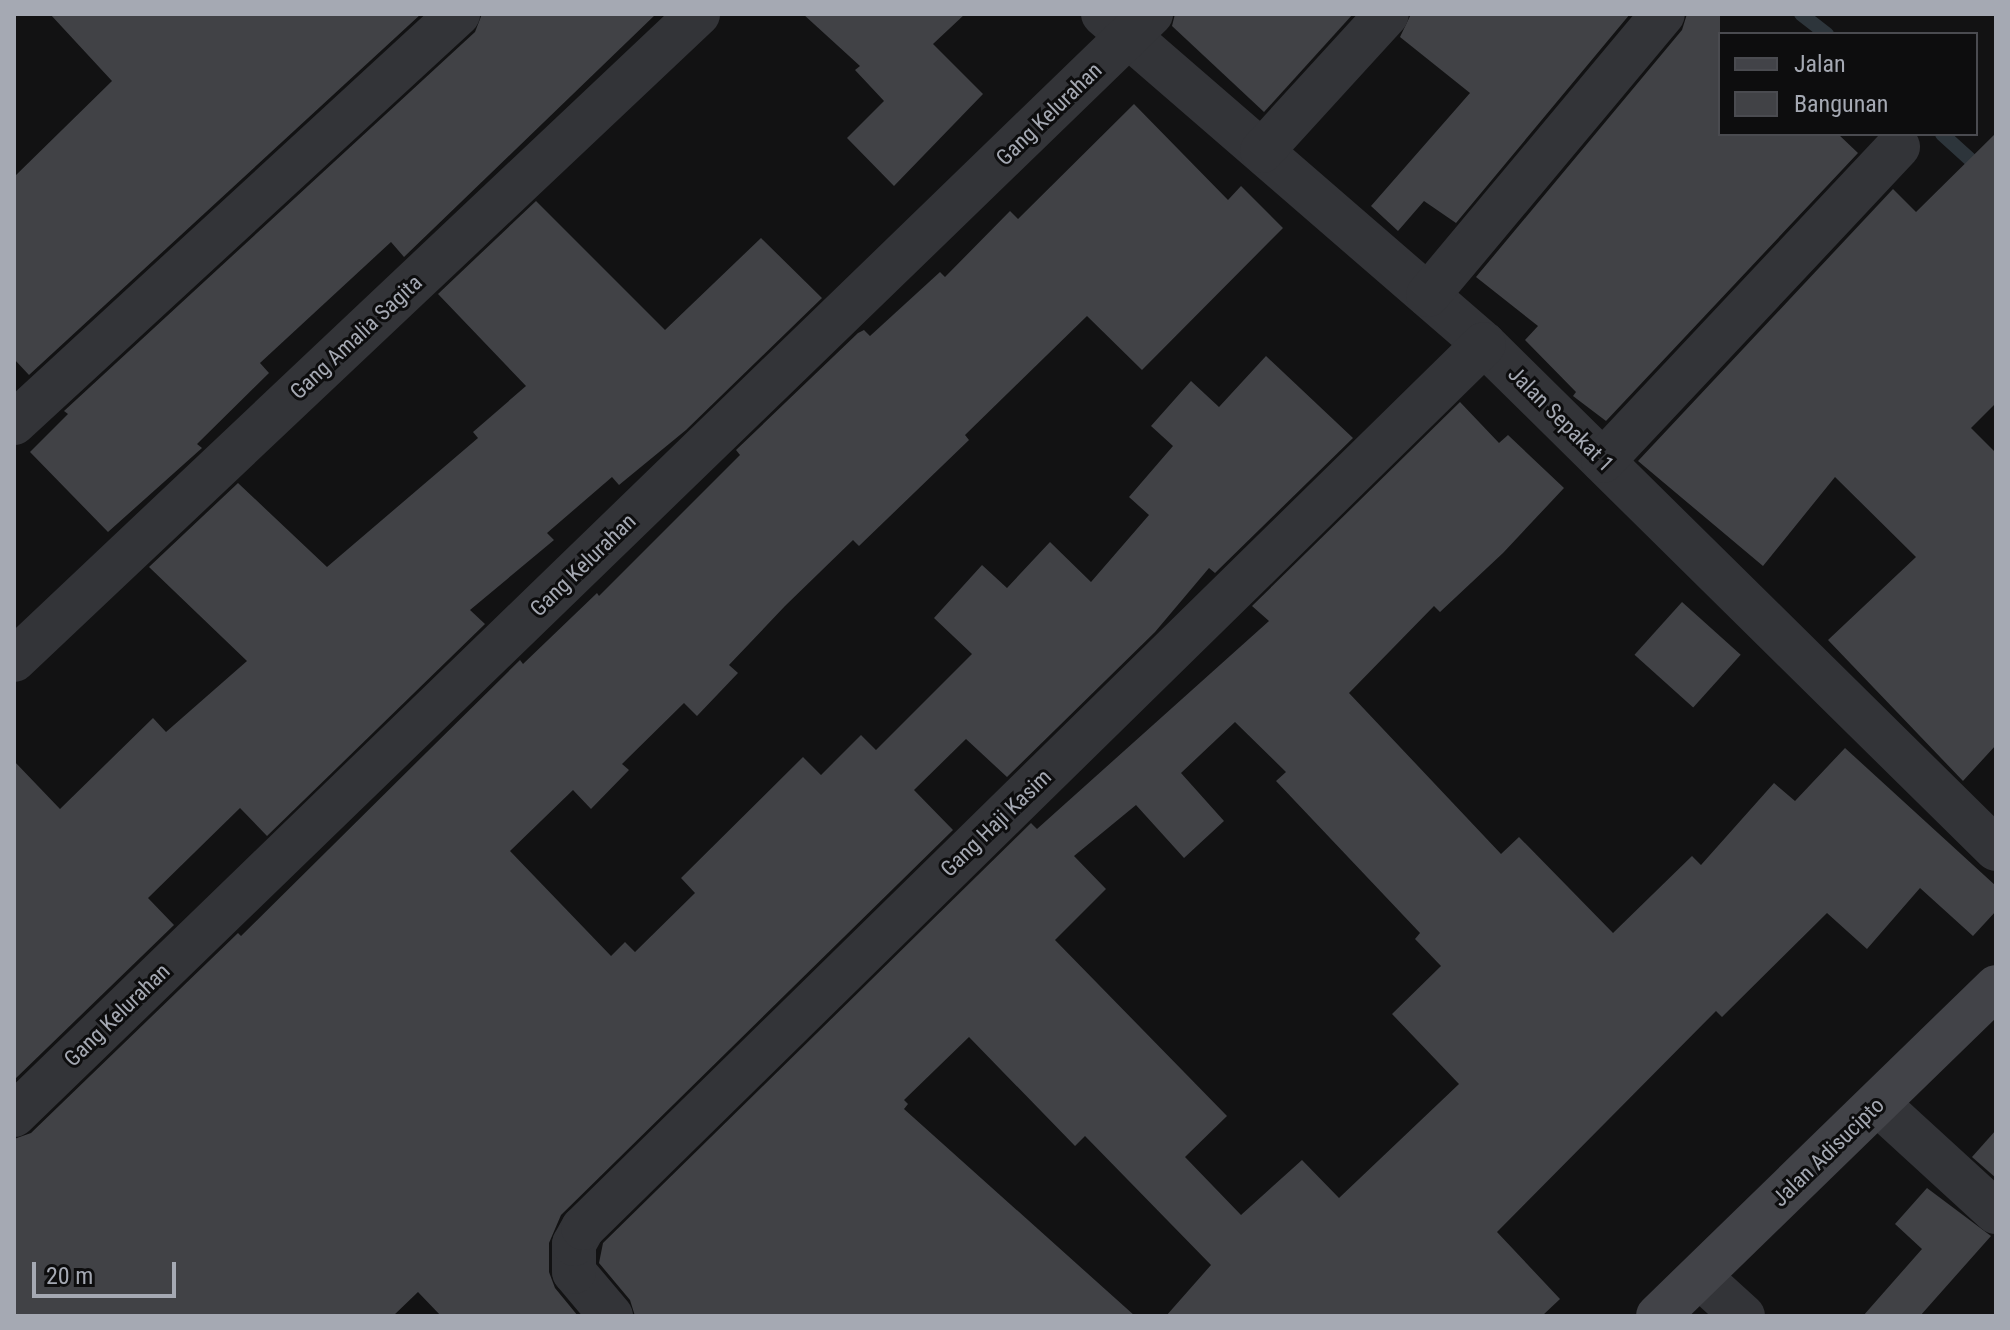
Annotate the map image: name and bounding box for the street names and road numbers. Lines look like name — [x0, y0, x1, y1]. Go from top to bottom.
street label: Gang Kelurahan — [991, 57, 1107, 171]
street label: Gang Amalia Sagita — [285, 269, 427, 405]
street label: Jalan Sepakat 1 — [1503, 361, 1619, 477]
street label: Gang Kelurahan — [525, 508, 641, 622]
street label: Gang Haji Kasim — [935, 764, 1057, 882]
street label: Gang Kelurahan — [59, 958, 175, 1072]
street label: Jalan Adisucipto — [1767, 1092, 1889, 1212]

